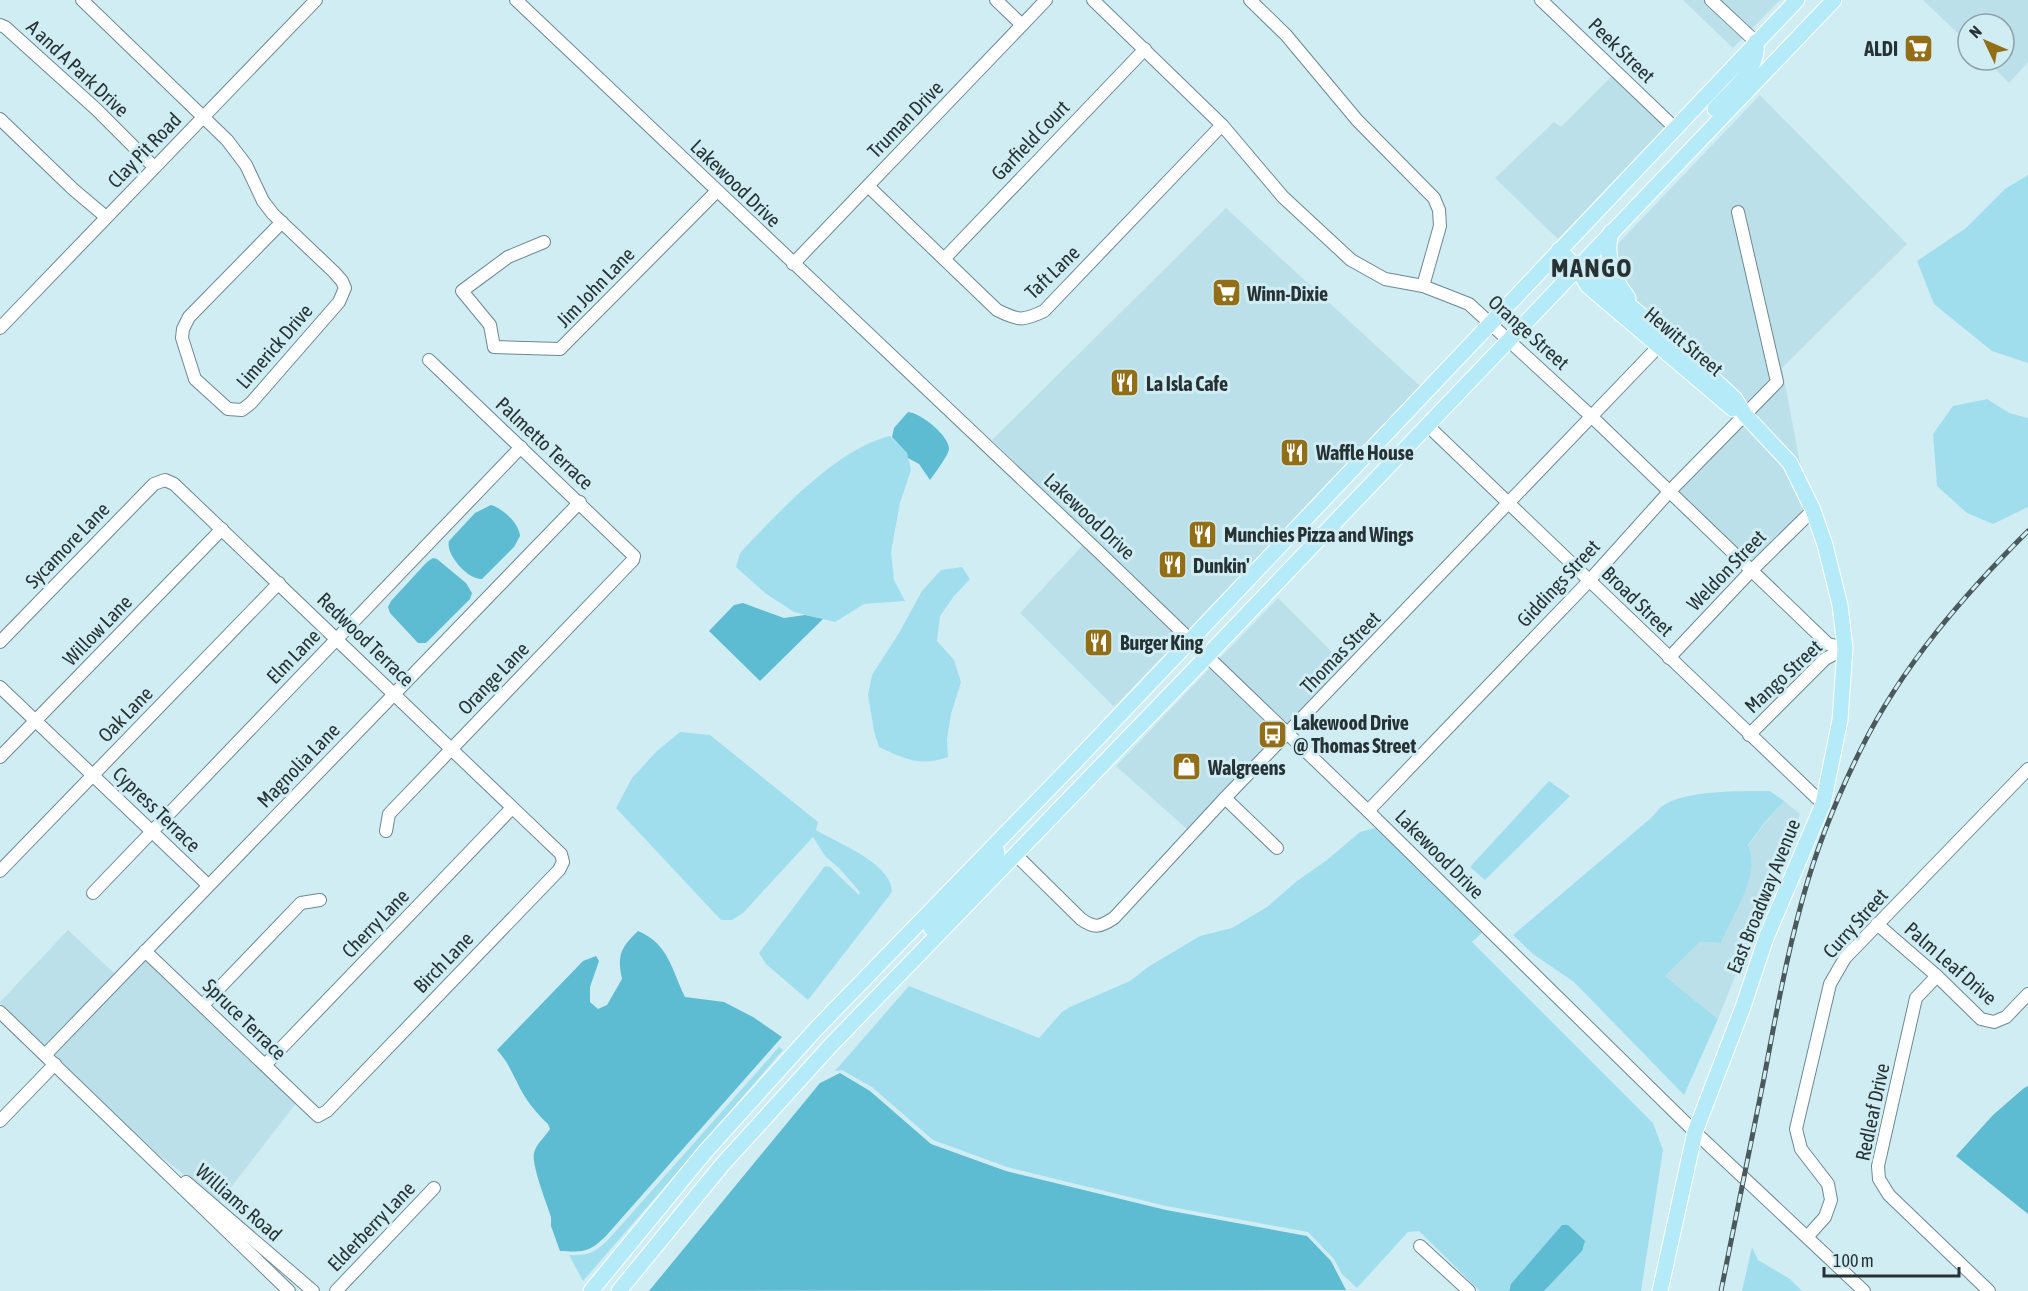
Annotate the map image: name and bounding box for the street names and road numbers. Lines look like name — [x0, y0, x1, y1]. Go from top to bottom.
street label: Peek Street — [1584, 13, 1660, 87]
street label: A and A Park Drive — [22, 15, 134, 121]
street label: Truman Drive — [863, 76, 947, 162]
street label: Garfield Court — [986, 95, 1074, 185]
street label: Clay Pit Road — [103, 108, 185, 192]
street label: Lakewood Drive — [686, 134, 786, 232]
street label: Taft Lane — [1020, 241, 1084, 303]
street label: Jim John Lane — [551, 242, 639, 332]
street label: Orange Street — [1484, 290, 1574, 374]
street label: Limerick Drive — [231, 299, 317, 393]
street label: Hewitt Street — [1640, 302, 1728, 381]
street label: Palmetto Terrace — [492, 392, 598, 494]
street label: Lakewood Drive — [1040, 468, 1140, 564]
street label: Sycamore Lane — [20, 497, 114, 593]
street label: Weldon Street — [1682, 525, 1770, 615]
street label: Giddings Street — [1512, 534, 1604, 631]
street label: Broad Street — [1598, 561, 1679, 641]
street label: Redwood Terrace — [313, 587, 419, 691]
street label: Willow Lane — [58, 590, 136, 670]
street label: Thomas Street — [1295, 606, 1385, 698]
street label: Elm Lane — [262, 624, 324, 688]
street label: Mango Street — [1740, 634, 1826, 717]
street label: Orange Lane — [453, 637, 533, 719]
street label: Oak Lane — [93, 681, 157, 747]
street label: Magnolia Lane — [252, 718, 344, 812]
street label: Cypress Terrace — [109, 762, 205, 856]
street label: Lakewood Drive — [1391, 805, 1489, 903]
street label: East Broadway Avenue — [1722, 816, 1804, 976]
street label: Curry Street — [1818, 883, 1892, 962]
street label: Cherry Lane — [337, 884, 413, 962]
street label: Palm Leaf Drive — [1900, 917, 2002, 1009]
street label: Birch Lane — [408, 927, 478, 997]
street label: Spruce Terrace — [199, 974, 291, 1064]
street label: Redleaf Drive — [1850, 1061, 1894, 1163]
street label: Williams Road — [191, 1159, 287, 1245]
street label: Elderberry Lane — [323, 1177, 419, 1275]

